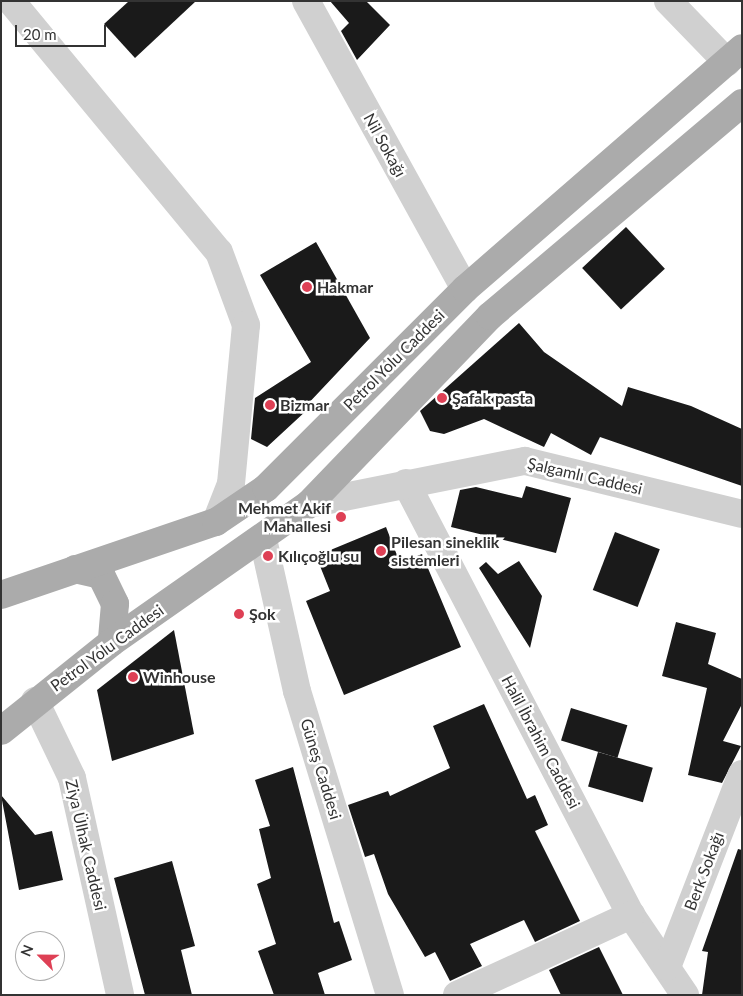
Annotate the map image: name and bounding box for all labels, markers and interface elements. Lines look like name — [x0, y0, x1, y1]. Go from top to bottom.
scale bar — [18, 15, 109, 47]
text: 20 m — [23, 25, 57, 43]
street label: Nil Sokağı — [360, 110, 410, 180]
place label: Hakmar — [317, 277, 373, 297]
marker: Hakmar — [301, 281, 313, 293]
street label: Petrol Yolu Caddesi — [339, 305, 449, 415]
place label: Şafak pasta — [452, 388, 533, 408]
marker: Şafak pasta — [436, 392, 448, 404]
place label: Bizmar — [280, 395, 329, 415]
marker: Bizmar — [264, 399, 276, 411]
street label: Şalgamlı Caddesi — [526, 453, 644, 499]
place label: Mehmet Akif Mahallesi — [237, 498, 331, 536]
marker: Mehmet Akif Mahallesi — [335, 511, 347, 523]
place label: Pilesan sineklik sistemleri — [391, 532, 499, 570]
marker: Pilesan sineklik sistemleri — [375, 545, 387, 557]
place label: Kılıçoğlu su — [278, 546, 359, 566]
marker: Kılıçoğlu su — [262, 550, 274, 562]
street label: Petrol Yolu Caddesi — [46, 600, 168, 696]
place label: Şok — [249, 604, 275, 624]
marker: Şok — [233, 608, 245, 620]
place label: Winhouse — [143, 667, 216, 687]
marker: Winhouse — [127, 671, 139, 683]
street label: Halil İbrahim Caddesi — [498, 672, 584, 812]
street label: Güneş Caddesi — [297, 716, 345, 822]
street label: Ziya Ülhak Caddesi — [62, 778, 110, 912]
street label: Berk Sokağı — [680, 829, 728, 913]
north arrow — [15, 931, 65, 981]
text: N — [17, 942, 37, 959]

